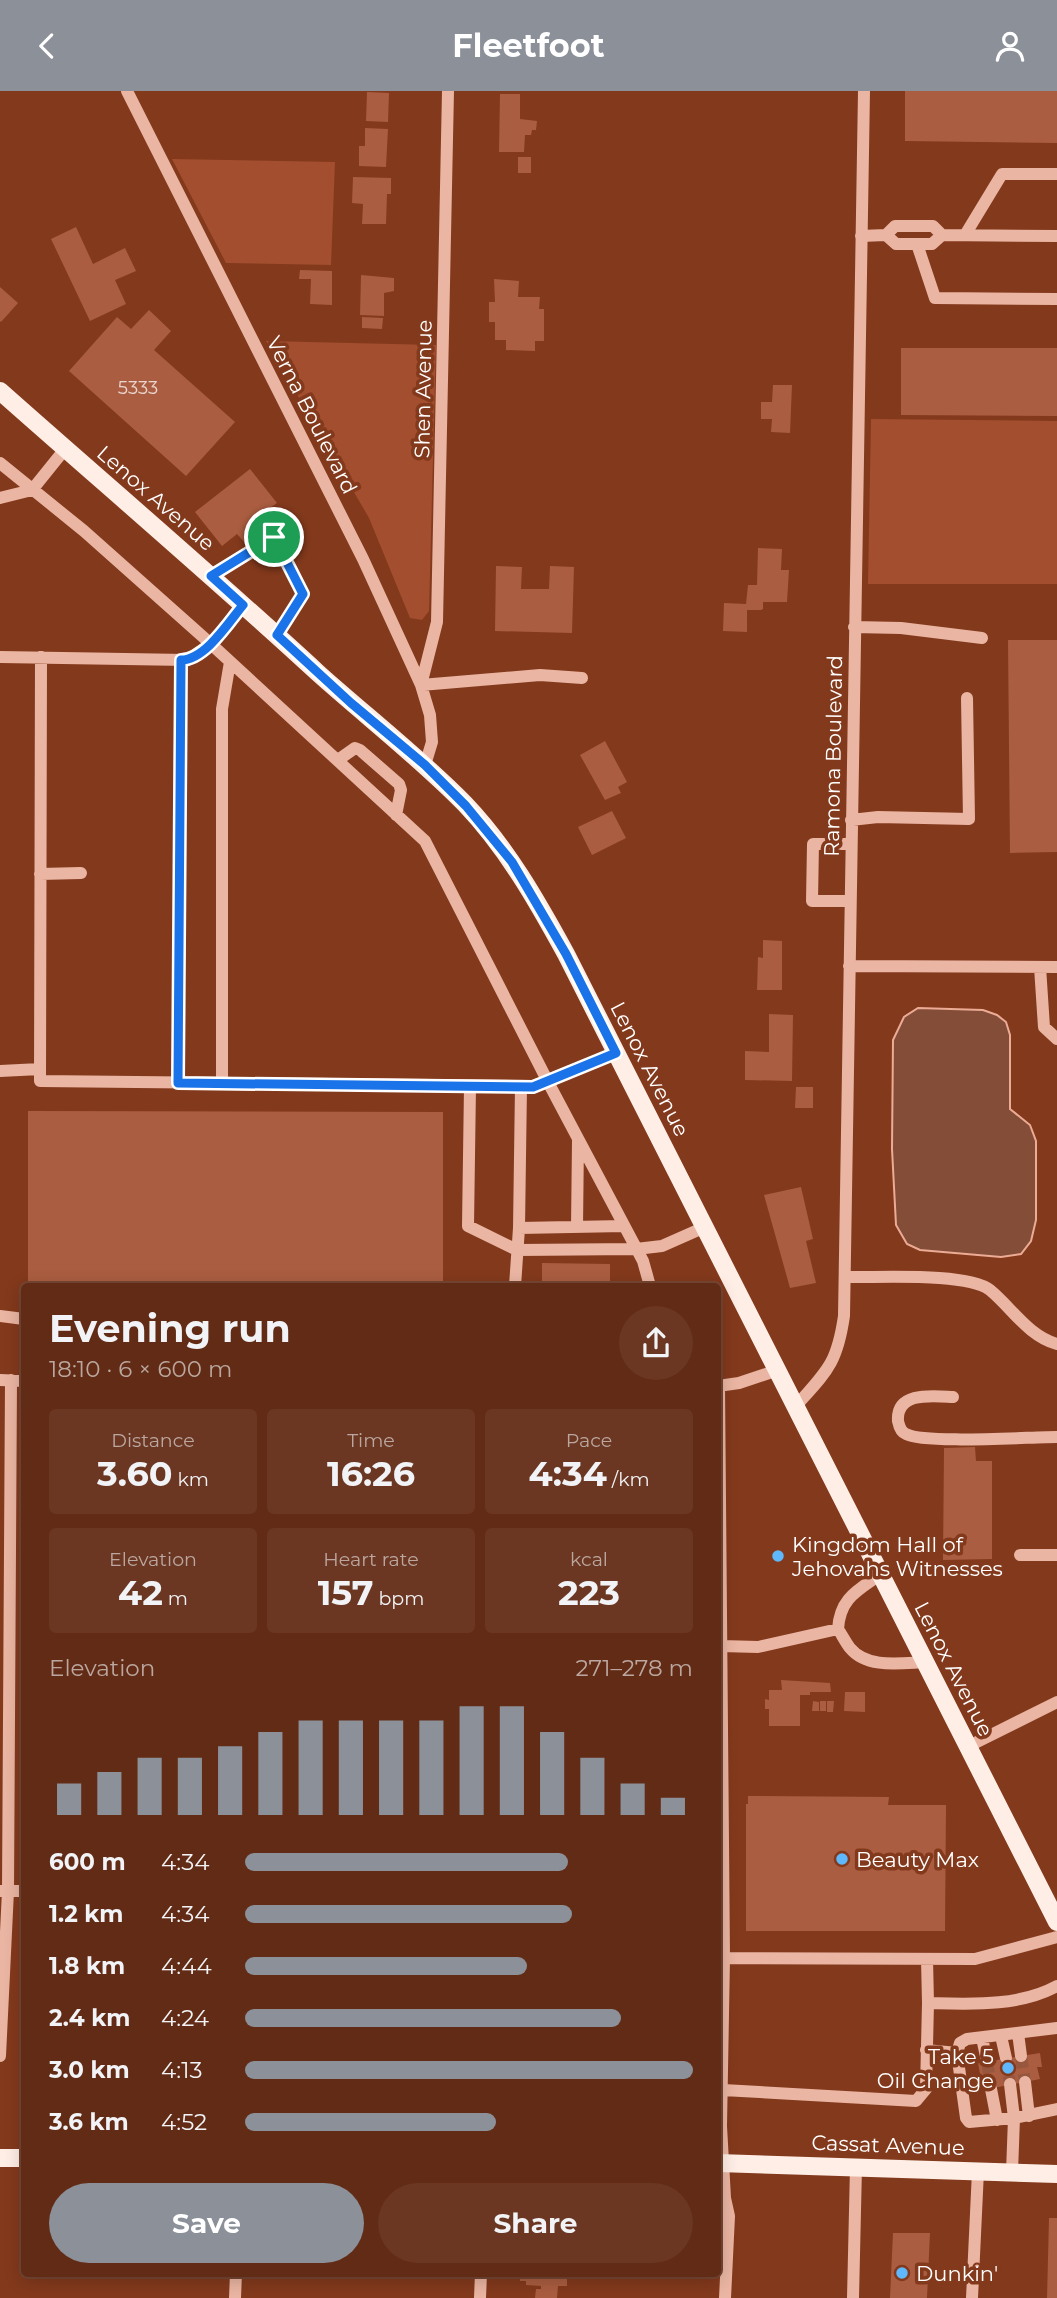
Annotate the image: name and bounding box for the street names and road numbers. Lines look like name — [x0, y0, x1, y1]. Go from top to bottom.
street label: Shen Avenue — [409, 319, 437, 459]
street label: Verna Boulevard — [261, 332, 363, 498]
street label: Lenox Avenue — [92, 440, 220, 556]
street label: Ramona Boulevard — [819, 655, 847, 857]
street label: Lenox Avenue — [605, 997, 695, 1141]
street label: Lenox Avenue — [909, 1597, 999, 1741]
street label: Cassat Avenue — [811, 2130, 965, 2160]

